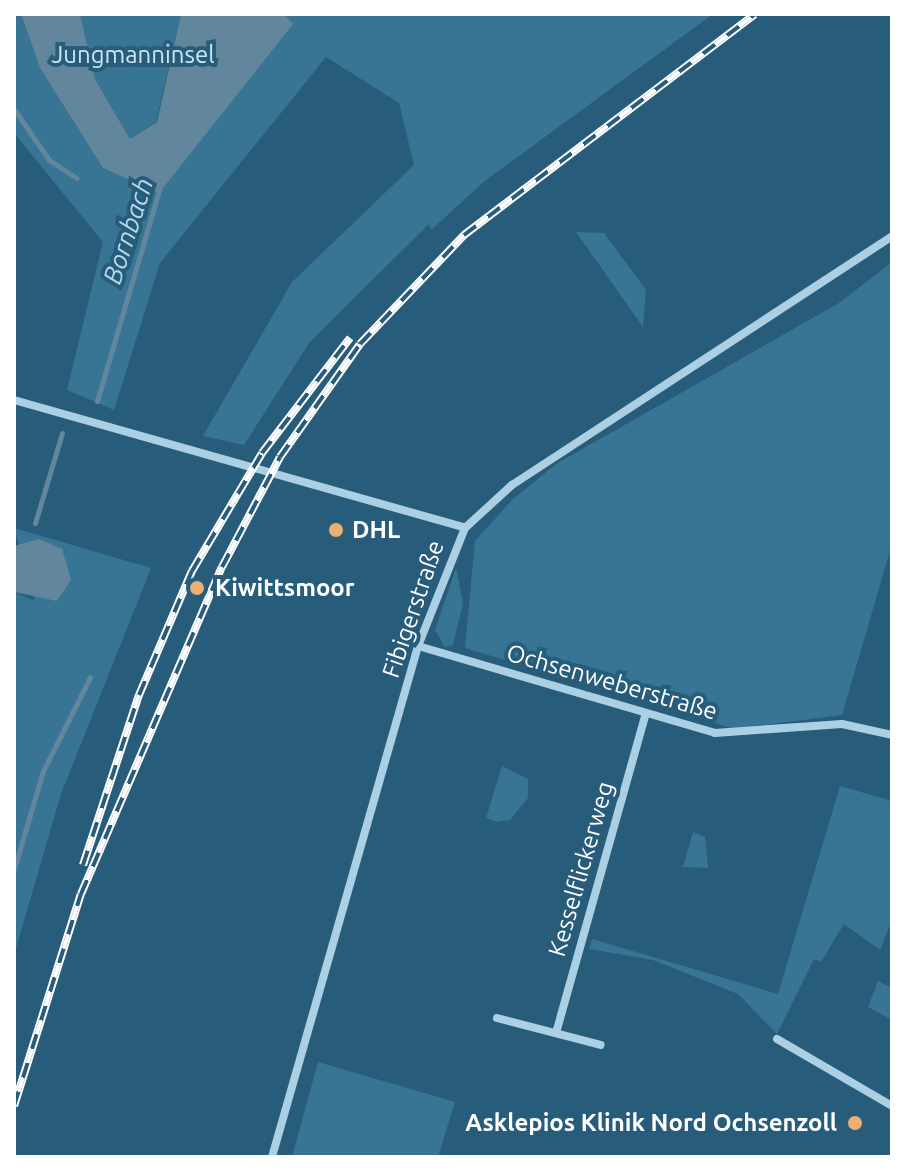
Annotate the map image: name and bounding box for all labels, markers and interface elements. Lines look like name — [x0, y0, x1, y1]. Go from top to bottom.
park label: Jungmanninsel — [52, 41, 214, 69]
water label: Bornbach — [96, 174, 160, 288]
place label: DHL — [352, 516, 400, 544]
marker: DHL — [327, 521, 345, 539]
street label: Fibigerstraße — [376, 536, 450, 682]
place label: Kiwittsmoor — [215, 574, 355, 602]
marker: Kiwittsmoor — [186, 577, 208, 599]
street label: Ochsenweberstraße — [503, 638, 721, 726]
street label: Kesselflickerweg — [542, 778, 620, 960]
place label: Asklepios Klinik Nord Ochsenzoll — [465, 1109, 837, 1137]
marker: Asklepios Klinik Nord Ochsenzoll — [844, 1112, 866, 1134]

